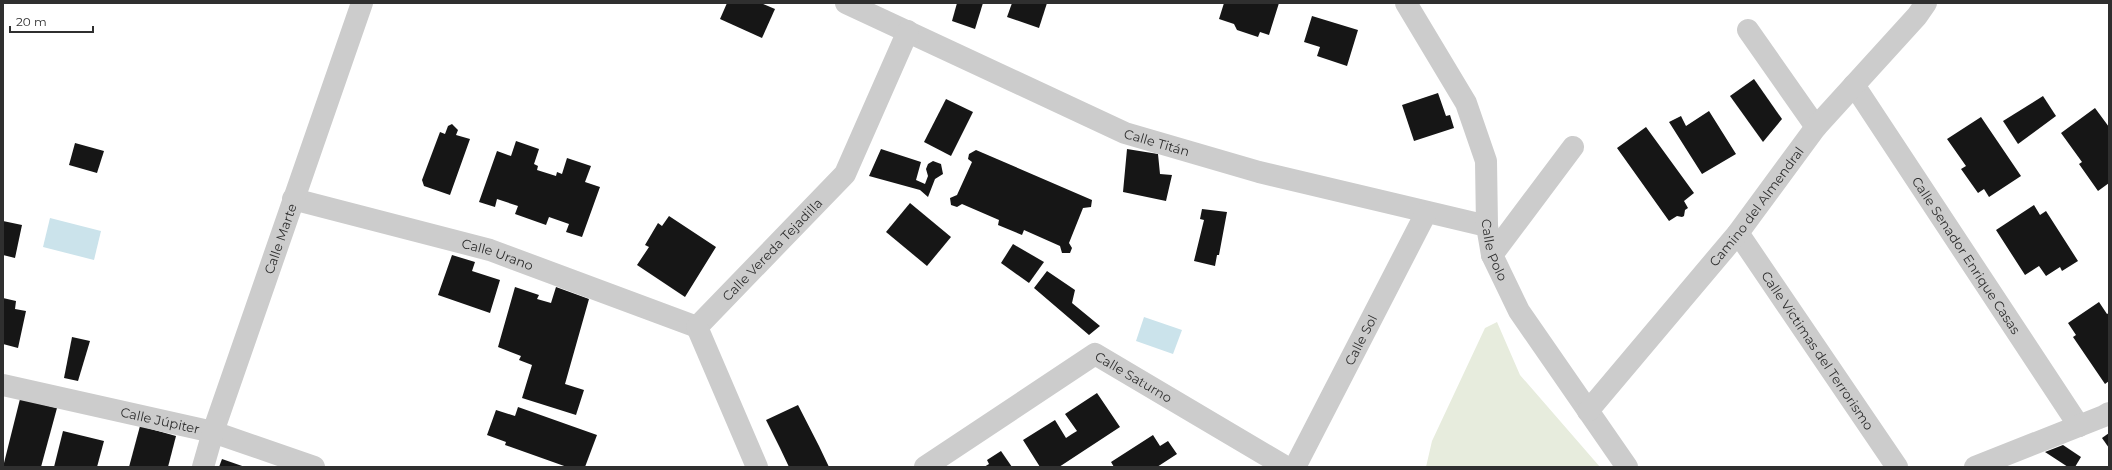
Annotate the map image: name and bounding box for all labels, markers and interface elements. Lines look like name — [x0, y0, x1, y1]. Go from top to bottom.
scale bar — [10, 8, 93, 34]
text: 20 m — [16, 14, 47, 29]
street label: Calle Titán — [1122, 125, 1191, 159]
street label: Camino del Almendral — [1706, 143, 1807, 269]
street label: Calle Senador Enrique Casas — [1909, 174, 2024, 337]
street label: Calle Vereda Tejadilla — [719, 195, 825, 304]
street label: Calle Marte — [261, 201, 300, 276]
street label: Calle Polo — [1479, 219, 1511, 283]
street label: Calle Urano — [460, 235, 536, 273]
street label: Calle Víctimas del Terrorismo — [1758, 268, 1877, 433]
street label: Calle Sol — [1341, 312, 1380, 368]
street label: Calle Saturno — [1092, 348, 1175, 406]
street label: Calle Júpiter — [119, 404, 201, 437]

